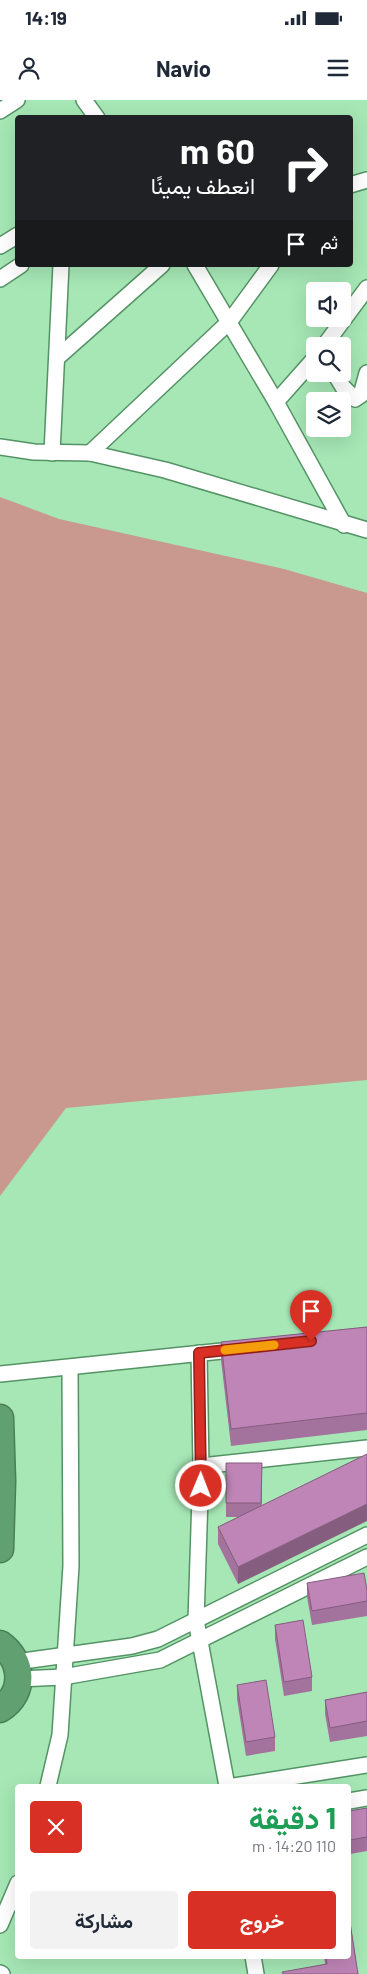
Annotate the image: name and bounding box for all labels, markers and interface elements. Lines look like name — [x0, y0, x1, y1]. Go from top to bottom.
text: 14:19 — [25, 6, 67, 29]
icon: person — [15, 54, 43, 82]
icon: menu — [324, 54, 352, 82]
text: Navio — [156, 55, 211, 81]
text: 60 m — [180, 129, 255, 171]
icon: right — [273, 135, 338, 200]
text: انعطف يمينًا — [151, 172, 255, 198]
icon: arrive — [282, 230, 310, 258]
text: ثم — [320, 230, 338, 253]
map controls — [306, 282, 351, 437]
button: sound — [306, 282, 351, 327]
button: search — [306, 337, 351, 382]
button: layers — [306, 392, 351, 437]
pin — [290, 1290, 332, 1341]
icon: arrive — [297, 1297, 325, 1325]
position arrow — [174, 1459, 226, 1511]
text: 1 دقيقة — [249, 1799, 336, 1835]
button: close — [30, 1801, 82, 1853]
text: 110 m · 14:20 — [252, 1836, 336, 1855]
button: مشاركة — [30, 1891, 178, 1949]
button: خروج — [188, 1891, 336, 1949]

